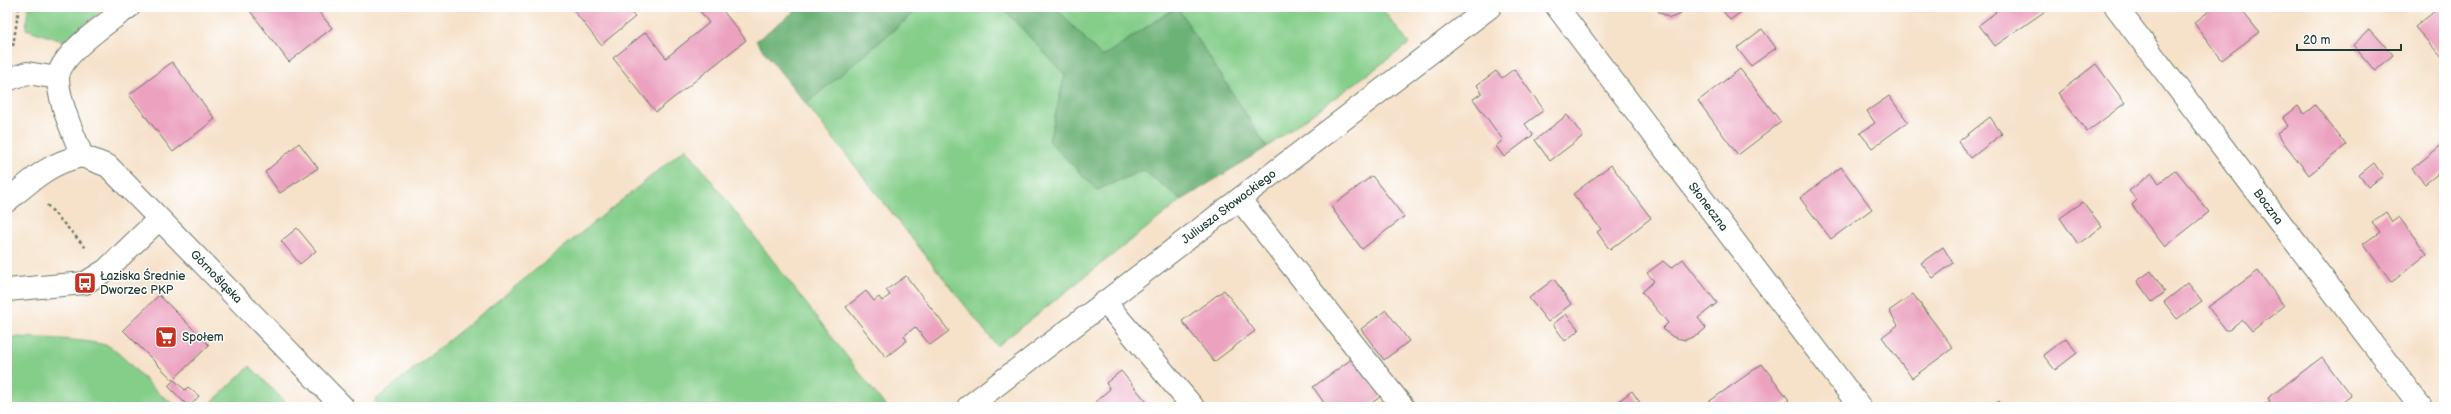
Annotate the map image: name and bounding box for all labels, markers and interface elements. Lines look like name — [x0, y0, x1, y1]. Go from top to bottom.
scale bar — [2297, 26, 2401, 52]
text: 20 m — [2303, 33, 2330, 48]
street label: Juliusza Słowackiego — [1179, 166, 1280, 248]
street label: Słoneczna — [1685, 180, 1731, 235]
street label: Boczna — [2250, 186, 2286, 228]
street label: Górnośląska — [187, 247, 245, 307]
place label: Łaziska Średnie Dworzec PKP — [100, 267, 185, 298]
bus stop icon: Łaziska Średnie Dworzec PKP — [72, 270, 98, 296]
supermarket icon: Społem — [153, 324, 179, 350]
place label: Społem — [182, 330, 224, 345]

